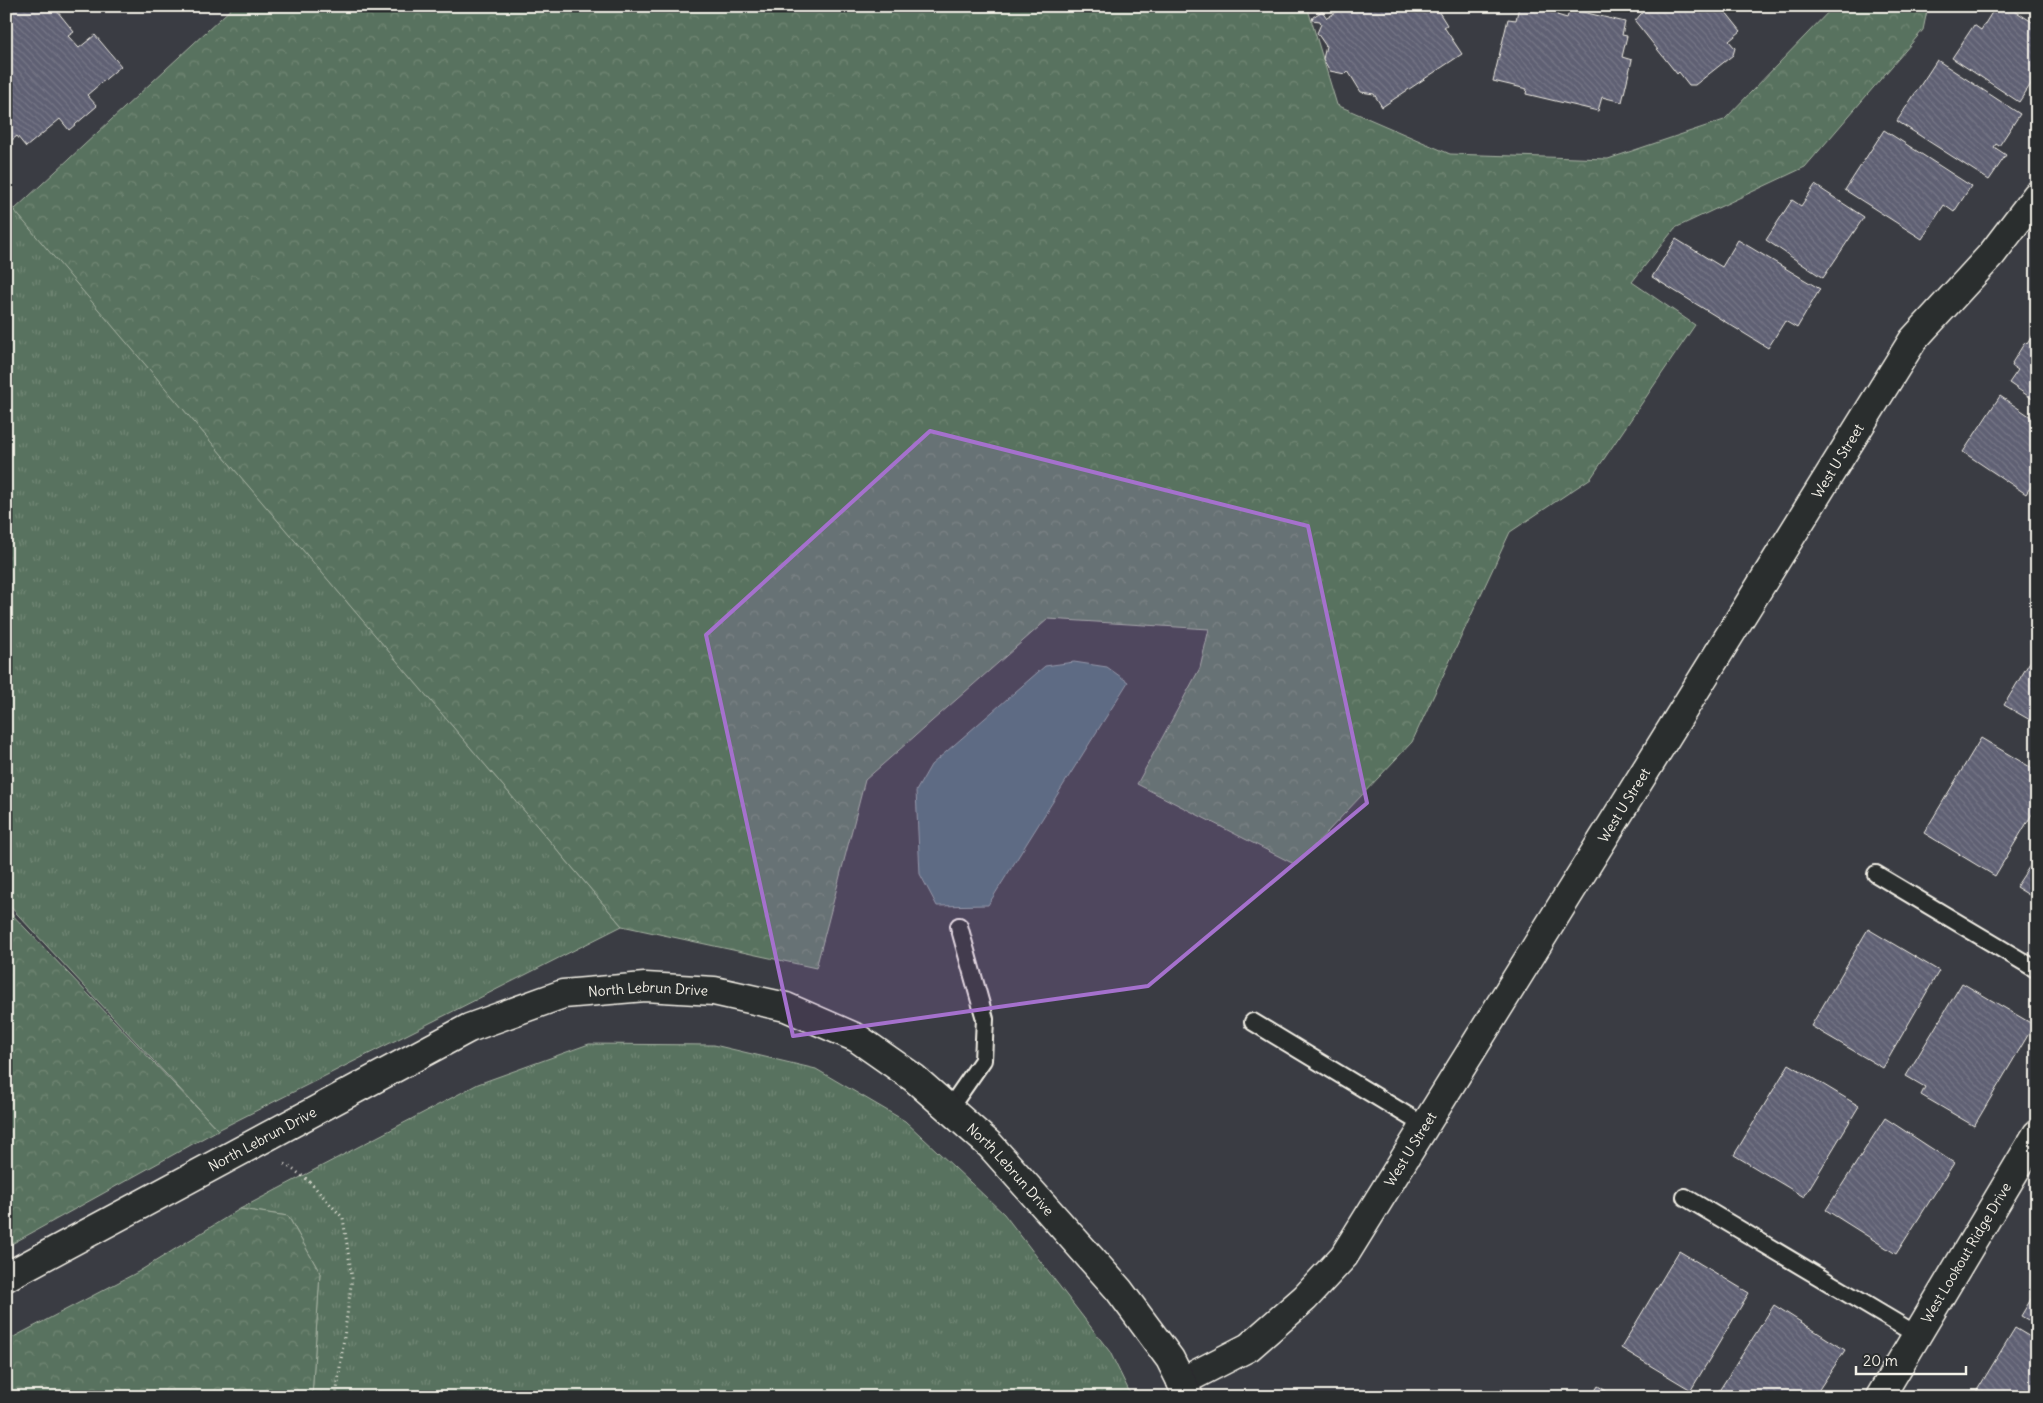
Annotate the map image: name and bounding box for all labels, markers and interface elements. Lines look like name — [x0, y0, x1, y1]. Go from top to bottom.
street label: West U Street — [1808, 420, 1868, 502]
street label: West U Street — [1594, 764, 1654, 846]
street label: North Lebrun Drive — [587, 978, 709, 1001]
street label: North Lebrun Drive — [205, 1103, 320, 1176]
street label: West U Street — [1380, 1108, 1440, 1190]
street label: North Lebrun Drive — [963, 1119, 1058, 1220]
street label: West Lookout Ridge Drive — [1917, 1179, 2015, 1326]
scale bar — [1856, 1343, 1966, 1375]
text: 20 m — [1863, 1351, 1898, 1370]

